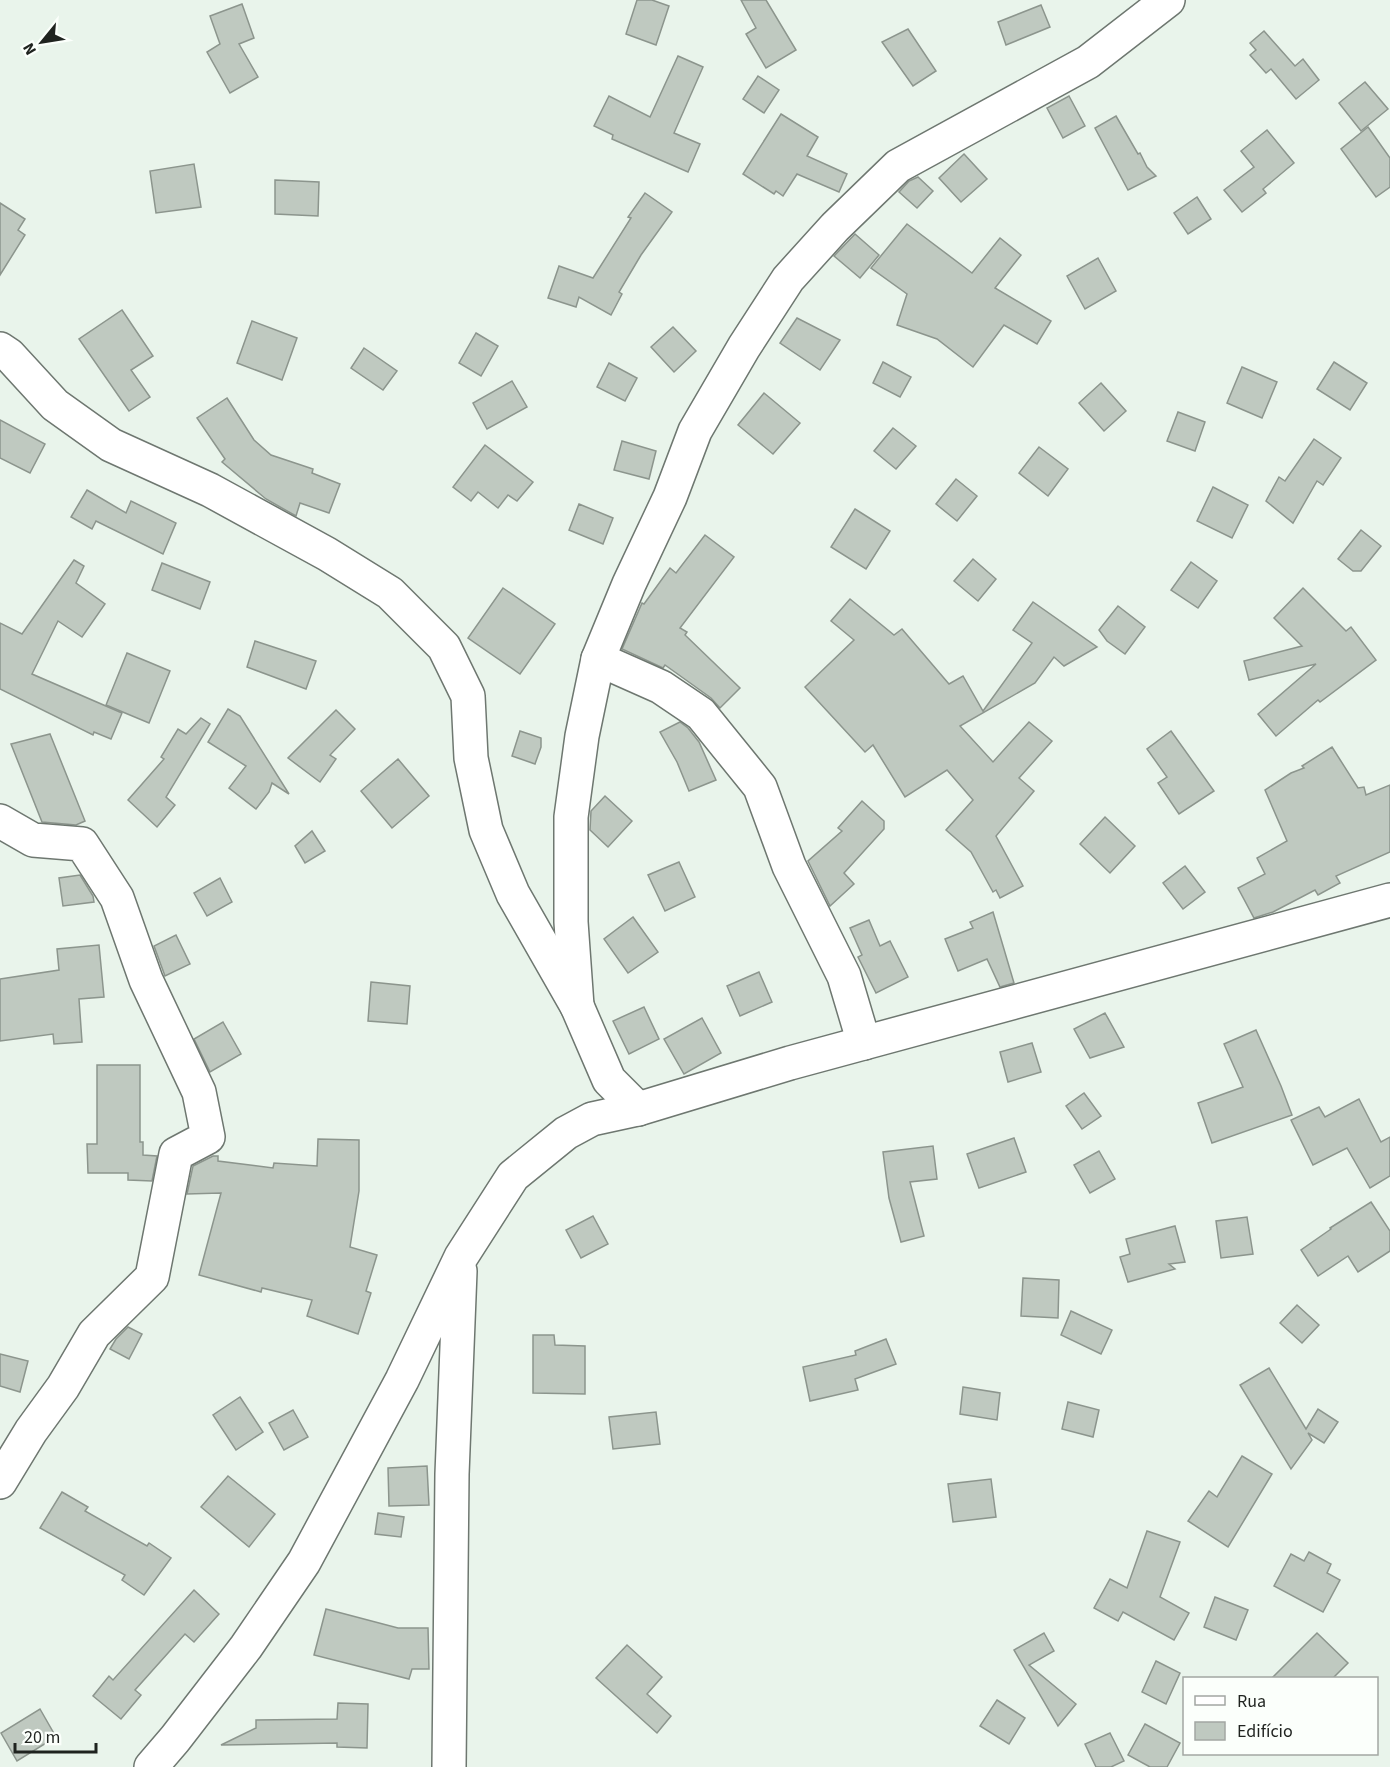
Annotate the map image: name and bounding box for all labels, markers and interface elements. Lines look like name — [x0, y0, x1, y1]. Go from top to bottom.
north arrow — [12, 12, 72, 72]
text: N — [18, 39, 42, 59]
legend — [1183, 1677, 1378, 1755]
text: Rua — [1237, 1689, 1266, 1714]
scale bar — [15, 1716, 96, 1754]
text: Edifício — [1237, 1719, 1293, 1744]
text: 20 m — [24, 1725, 60, 1750]

